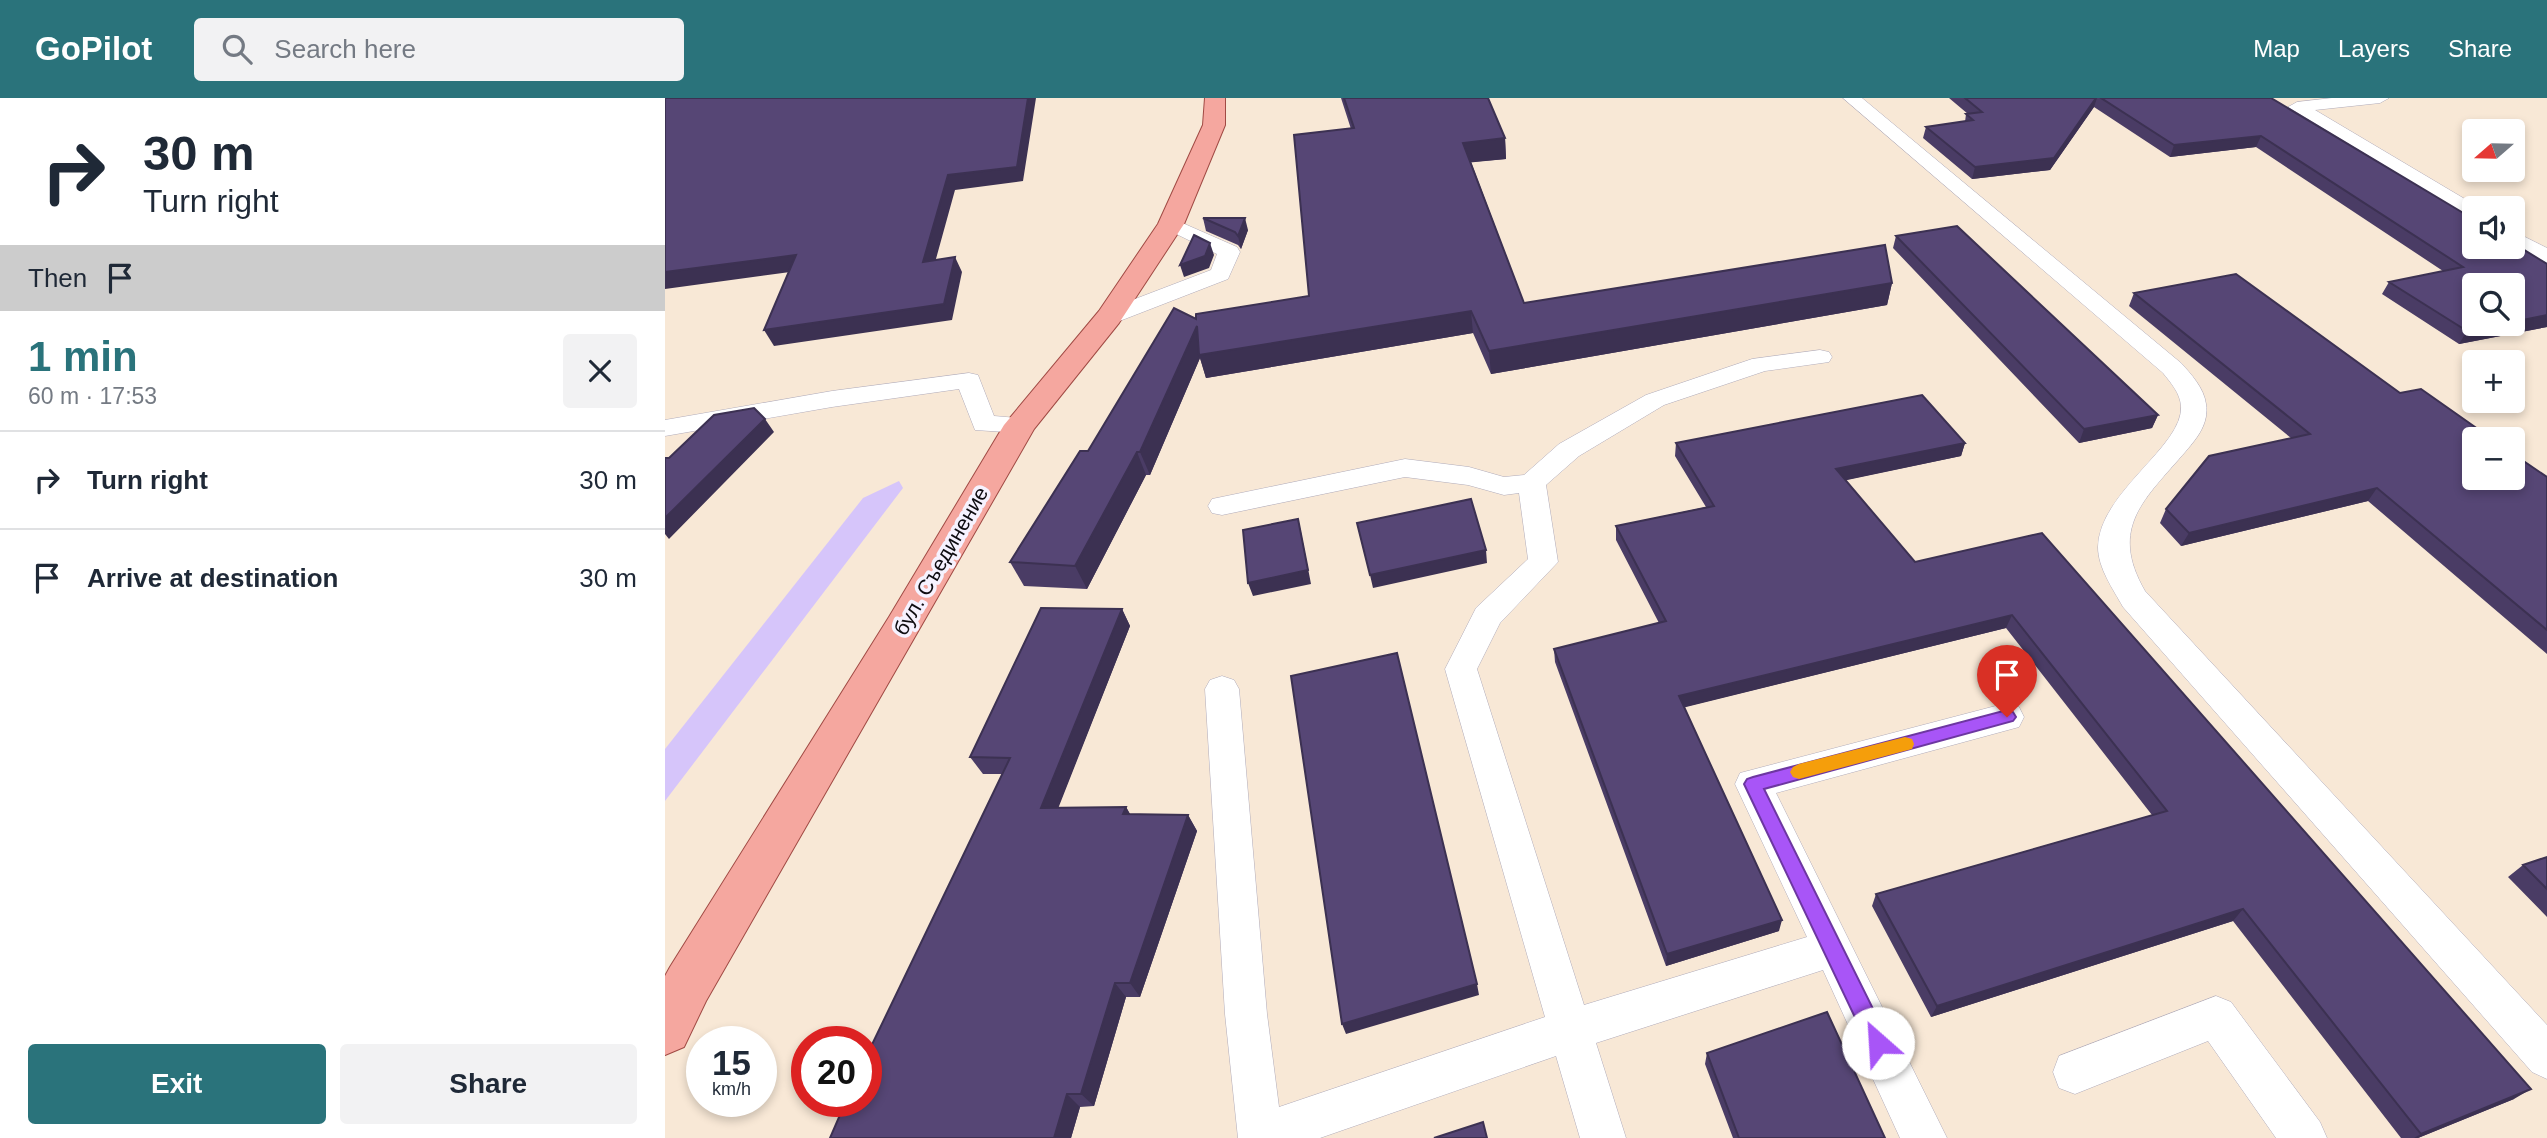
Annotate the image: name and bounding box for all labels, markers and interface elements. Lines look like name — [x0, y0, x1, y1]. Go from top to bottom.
search box — [194, 18, 684, 81]
text: GoPilot — [35, 30, 152, 67]
icon: search — [218, 30, 256, 68]
text: Search here — [274, 34, 416, 64]
text: Map — [2253, 35, 2300, 62]
text: Layers — [2338, 35, 2410, 62]
text: Share — [2448, 35, 2512, 62]
north arrow — [2462, 119, 2525, 182]
map controls — [2462, 119, 2525, 490]
icon: right — [28, 126, 119, 217]
text: 30 m — [143, 126, 255, 180]
text: Turn right — [143, 183, 279, 219]
button: sound — [2462, 196, 2525, 259]
icon: arrive — [101, 259, 139, 297]
text: Then — [28, 263, 87, 293]
button: search — [2462, 273, 2525, 336]
text: 1 min — [28, 333, 138, 380]
button: close — [563, 334, 637, 408]
button: + — [2462, 350, 2525, 413]
text: 60 m · 17:53 — [28, 383, 157, 409]
button: − — [2462, 427, 2525, 490]
icon: right — [28, 461, 66, 499]
text: Turn right — [87, 465, 208, 495]
text: 30 m — [579, 465, 637, 495]
street label: бул. Съединение — [889, 483, 992, 639]
icon: arrive — [28, 559, 66, 597]
text: Arrive at destination — [87, 563, 338, 593]
text: 30 m — [579, 563, 637, 593]
pin — [1977, 645, 2037, 717]
icon: arrive — [1988, 656, 2026, 694]
position arrow — [1841, 1006, 1915, 1080]
speed limit sign: 20 — [791, 1026, 882, 1117]
text: 15 — [712, 1043, 751, 1082]
button: Exit — [28, 1044, 326, 1124]
button: Share — [340, 1044, 637, 1124]
text: km/h — [712, 1079, 751, 1099]

